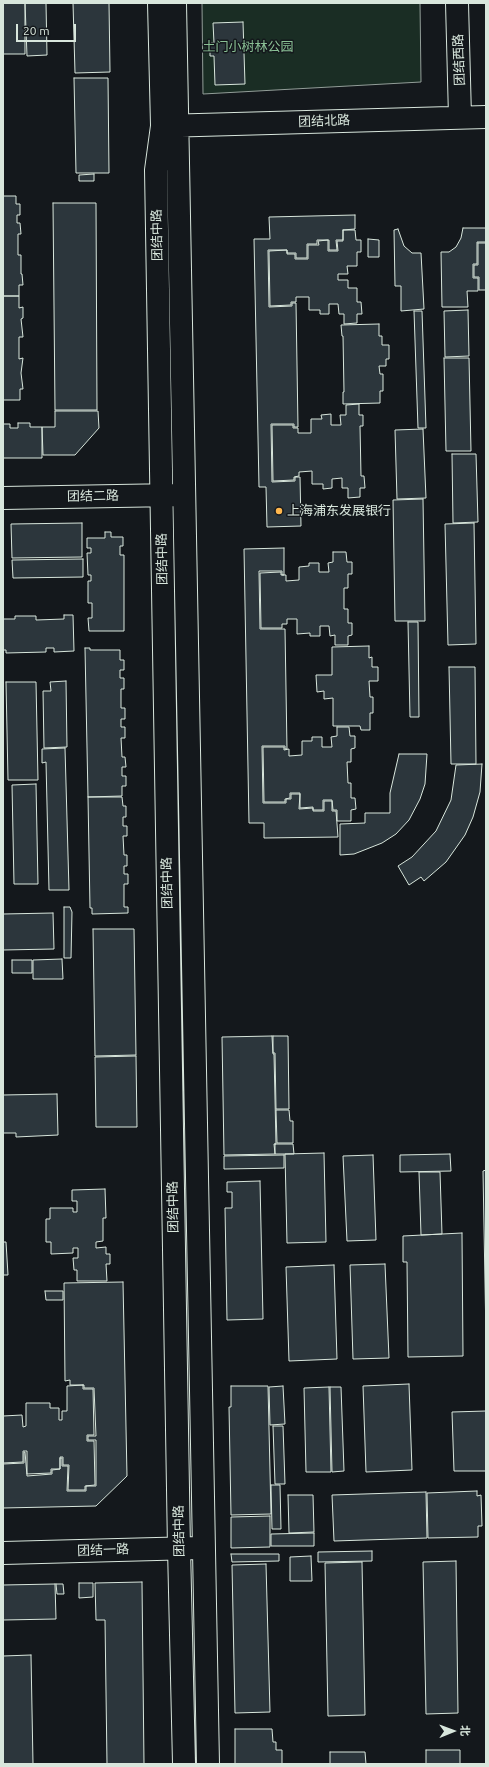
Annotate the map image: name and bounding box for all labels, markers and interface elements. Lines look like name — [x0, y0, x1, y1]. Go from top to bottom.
scale bar — [18, 16, 78, 42]
text: 20 m — [23, 24, 50, 37]
street label: 团结西路 — [450, 34, 468, 86]
park label: 土门小树林公园 — [203, 39, 293, 55]
street label: 团结北路 — [298, 112, 350, 130]
street label: 团结中路 — [149, 209, 165, 261]
street label: 团结二路 — [67, 488, 119, 504]
place label: 上海浦东发展银行 — [287, 503, 391, 519]
marker: 上海浦东发展银行 — [274, 506, 284, 516]
street label: 团结中路 — [154, 533, 170, 585]
street label: 团结中路 — [159, 857, 175, 909]
street label: 团结中路 — [165, 1181, 181, 1233]
street label: 团结中路 — [171, 1505, 187, 1557]
street label: 团结一路 — [77, 1541, 129, 1559]
north arrow — [433, 1711, 473, 1751]
text: 北 — [459, 1725, 471, 1736]

